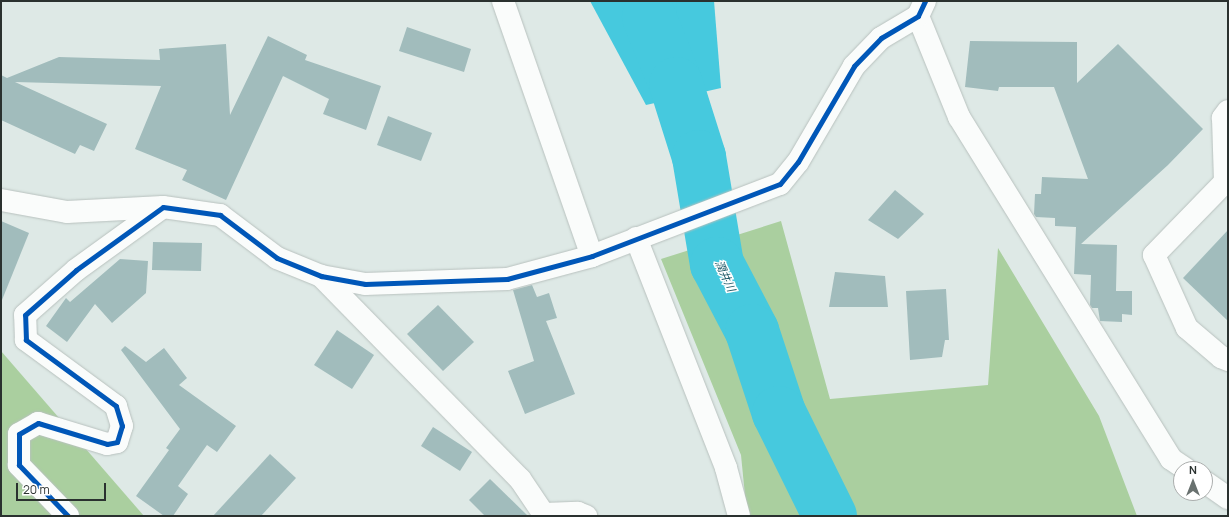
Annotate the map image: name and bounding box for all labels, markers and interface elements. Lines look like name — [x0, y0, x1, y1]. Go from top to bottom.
water label: 潤井川 — [712, 258, 738, 294]
north arrow — [1173, 461, 1213, 501]
text: N — [1189, 462, 1197, 477]
scale bar — [18, 475, 108, 501]
text: 20 m — [23, 481, 50, 498]

